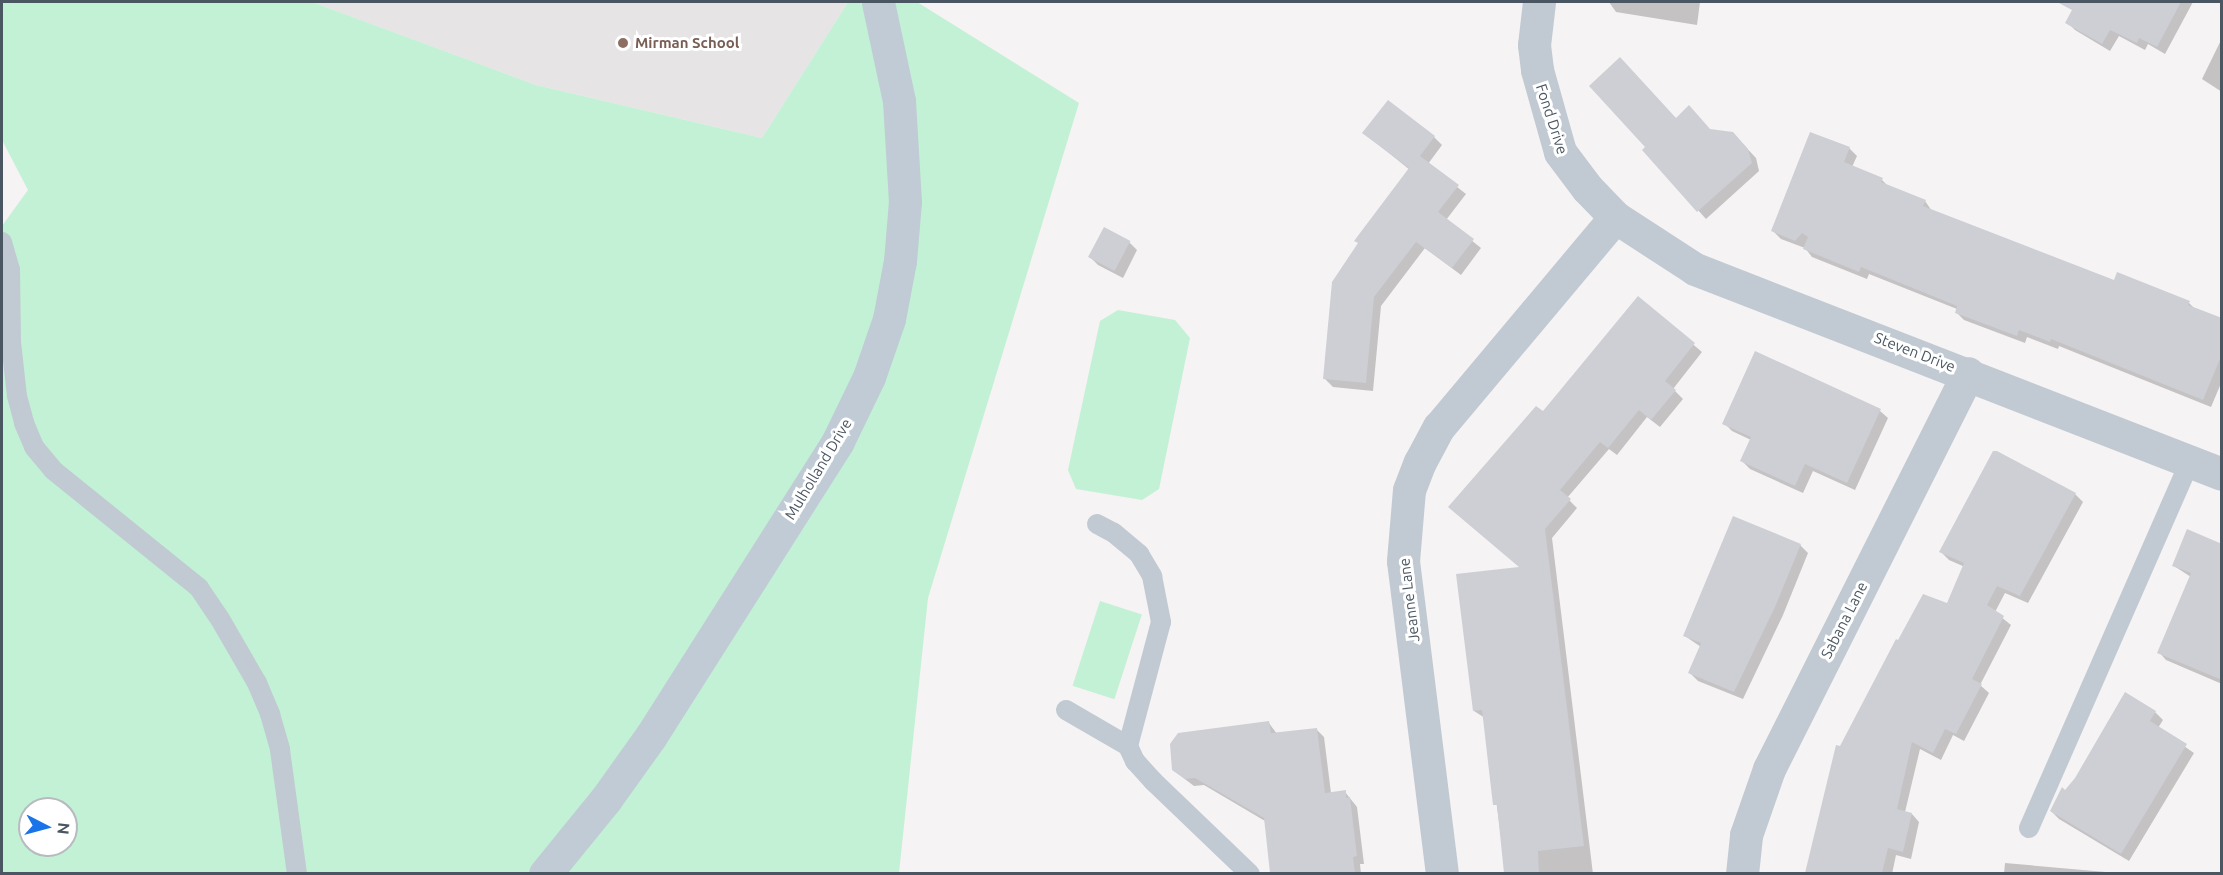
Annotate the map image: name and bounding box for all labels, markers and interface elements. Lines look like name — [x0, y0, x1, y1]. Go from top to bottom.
place label: Mirman School — [635, 34, 739, 52]
marker: Mirman School — [616, 36, 630, 50]
street label: Fond Drive — [1532, 82, 1572, 156]
street label: Steven Drive — [1872, 328, 1958, 376]
street label: Mulholland Drive — [781, 415, 855, 523]
street label: Jeanne Lane — [1395, 557, 1423, 643]
street label: Sabana Lane — [1817, 578, 1871, 662]
north arrow — [18, 797, 78, 857]
text: N — [54, 822, 73, 836]

